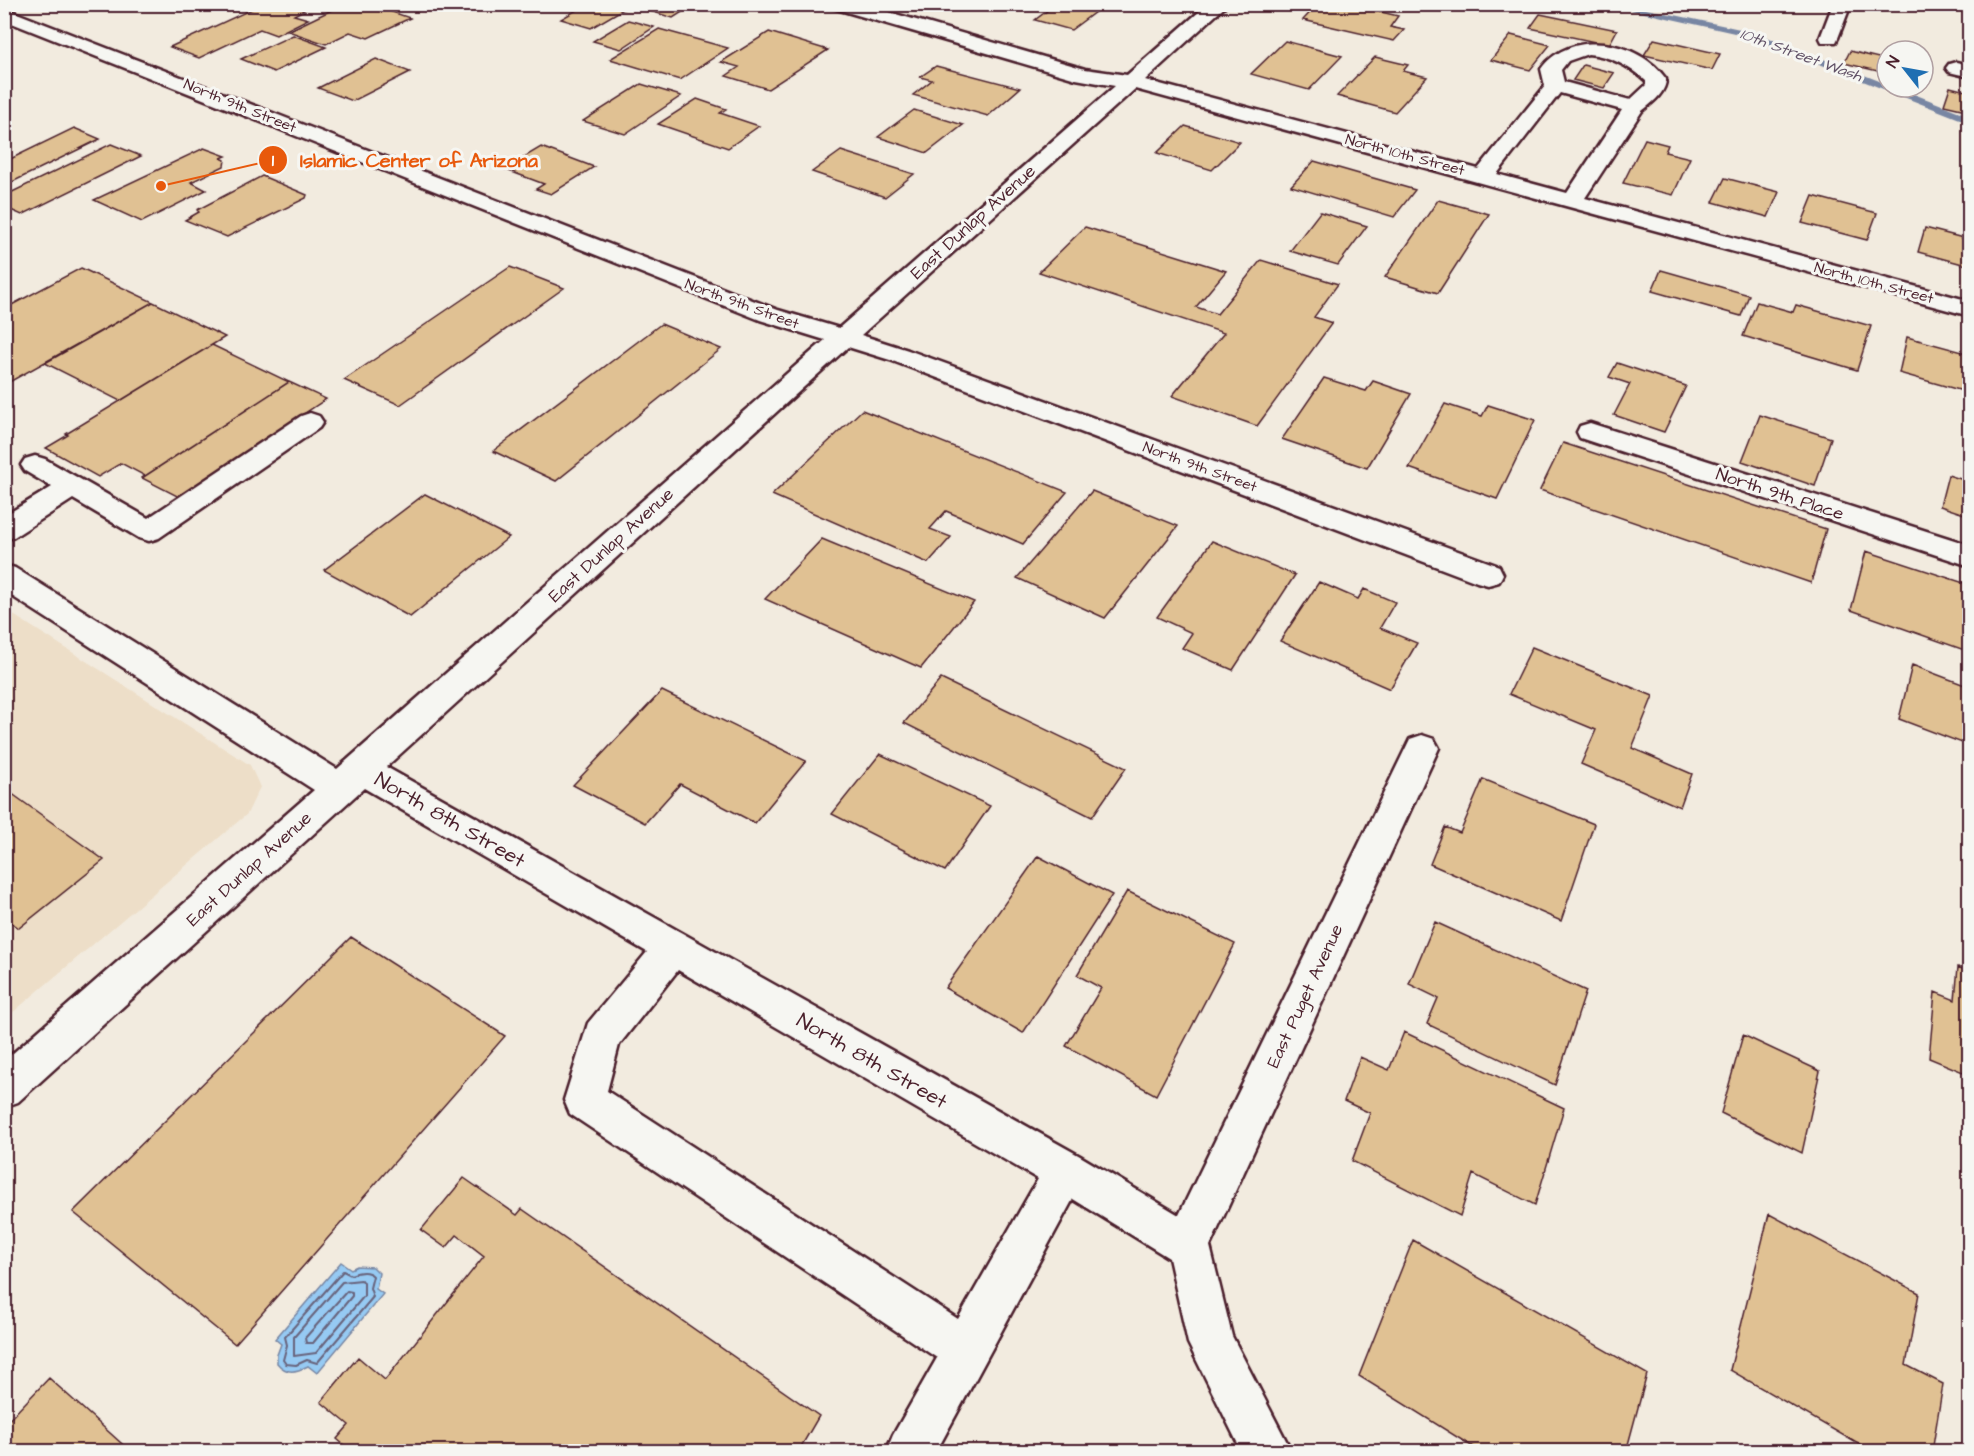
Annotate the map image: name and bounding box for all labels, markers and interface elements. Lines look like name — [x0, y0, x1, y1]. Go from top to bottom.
water label: 10th Street Wash — [1737, 23, 1866, 88]
north arrow — [1875, 39, 1935, 99]
text: N — [1881, 52, 1905, 72]
street label: North 9th Street — [180, 74, 300, 138]
street label: North 10th Street — [1343, 129, 1467, 181]
callout: Islamic Center of Arizona — [258, 141, 550, 179]
text: Islamic Center of Arizona — [300, 147, 539, 175]
text: 1 — [272, 148, 275, 173]
street label: East Dunlap Avenue — [905, 159, 1041, 285]
street label: North 10th Street — [1812, 257, 1936, 309]
street label: North 9th Street — [682, 274, 802, 334]
street label: North 9th Street — [1140, 437, 1260, 497]
street label: North 9th Place — [1713, 462, 1847, 527]
street label: East Dunlap Avenue — [543, 482, 679, 608]
street label: North 8th Street — [369, 765, 531, 875]
street label: East Dunlap Avenue — [181, 806, 317, 932]
street label: East Puget Avenue — [1261, 920, 1350, 1072]
street label: North 8th Street — [791, 1006, 953, 1116]

